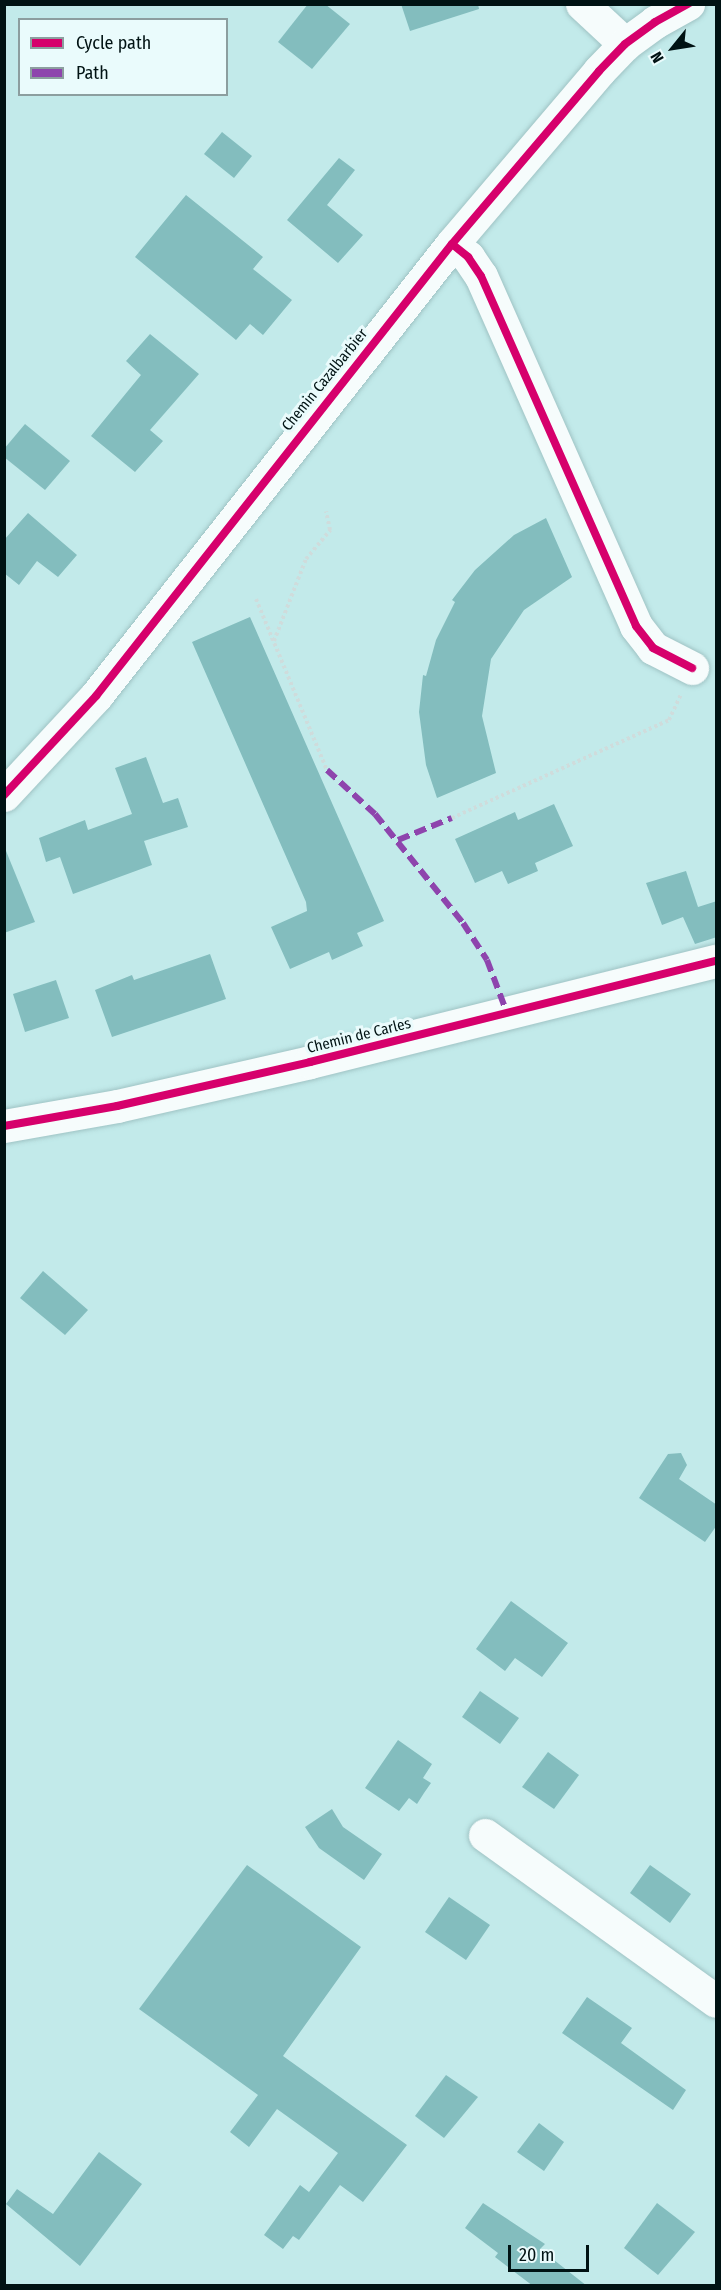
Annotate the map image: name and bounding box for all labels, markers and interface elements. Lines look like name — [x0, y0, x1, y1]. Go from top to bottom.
legend — [18, 18, 228, 96]
north arrow — [643, 18, 703, 78]
text: Cycle path — [76, 32, 151, 54]
text: N — [646, 48, 668, 66]
text: Path — [76, 62, 109, 84]
street label: Chemin Cazalbarbier — [278, 325, 372, 435]
street label: Chemin de Carles — [305, 1014, 413, 1058]
scale bar — [511, 2233, 592, 2271]
text: 20 m — [519, 2244, 554, 2266]

